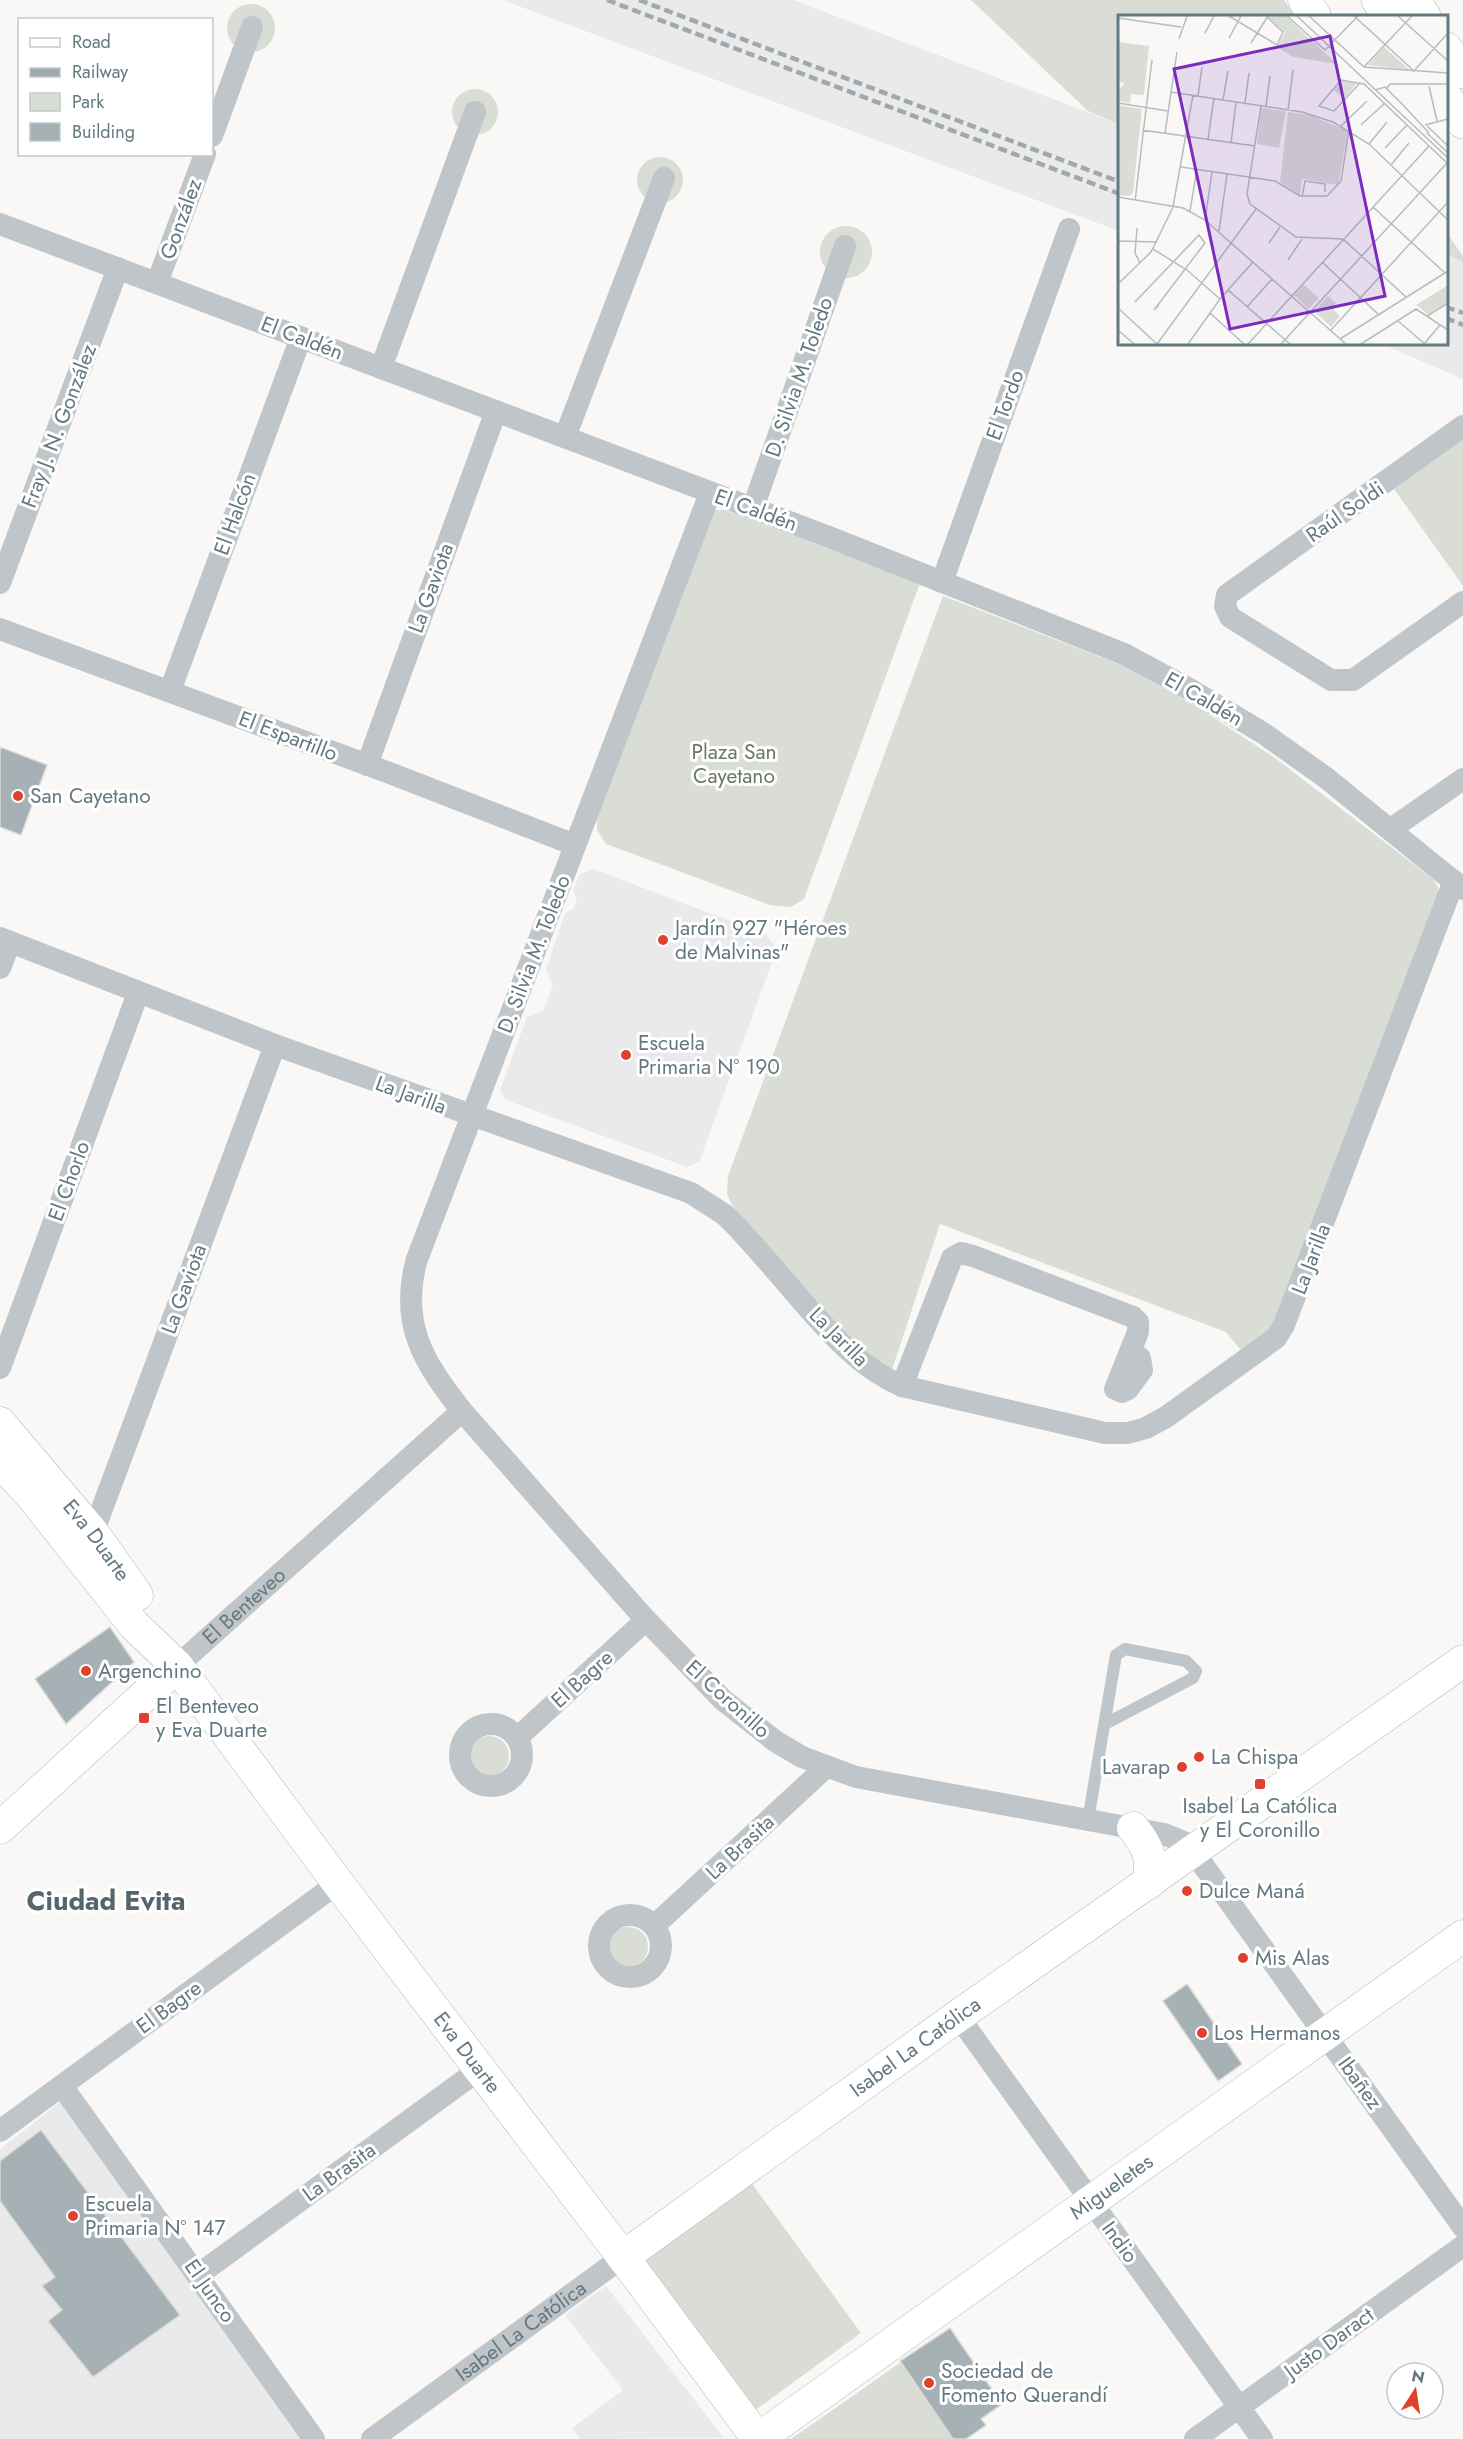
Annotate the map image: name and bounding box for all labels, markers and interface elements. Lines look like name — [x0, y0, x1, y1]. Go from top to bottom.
inset map — [1118, 15, 1448, 345]
legend — [18, 18, 213, 156]
text: Road — [72, 29, 111, 55]
text: Railway — [72, 59, 128, 85]
text: Park — [72, 89, 104, 115]
text: Building — [72, 119, 135, 145]
street label: González — [153, 174, 210, 263]
street label: D. Silvia M. Toledo — [758, 293, 840, 461]
street label: El Caldén — [257, 309, 347, 367]
street label: Fray J. N. González — [14, 340, 104, 512]
street label: El Tordo — [979, 366, 1031, 444]
street label: El Halcón — [206, 469, 264, 559]
street label: Raúl Soldi — [1300, 474, 1390, 550]
street label: El Caldén — [711, 481, 801, 539]
street label: La Gaviota — [401, 539, 461, 637]
street label: El Caldén — [1159, 665, 1249, 733]
street label: El Espartillo — [234, 703, 342, 769]
park label: Plaza San Cayetano — [691, 737, 777, 791]
place label: San Cayetano — [30, 781, 151, 811]
marker: San Cayetano — [11, 789, 25, 803]
street label: D. Silvia M. Toledo — [490, 871, 578, 1037]
place label: Jardín 927 "Héroes de Malvinas" — [672, 913, 847, 967]
marker: Jardín 927 "Héroes de Malvinas" — [656, 933, 670, 947]
place label: Escuela Primaria Nº 190 — [638, 1028, 780, 1082]
marker: Escuela Primaria Nº 190 — [619, 1048, 633, 1062]
street label: La Jarilla — [371, 1068, 451, 1122]
street label: El Chorlo — [41, 1137, 97, 1225]
street label: La Jarilla — [1284, 1219, 1338, 1299]
street label: La Gaviota — [154, 1240, 214, 1338]
street label: La Jarilla — [802, 1300, 876, 1374]
street label: Eva Duarte — [56, 1493, 138, 1587]
street label: El Benteveo — [196, 1560, 292, 1652]
street label: El Bagre — [544, 1643, 620, 1715]
street label: El Coronillo — [679, 1653, 777, 1745]
place label: Argenchino — [98, 1656, 202, 1686]
marker: Argenchino — [79, 1664, 93, 1678]
place label: El Benteveo y Eva Duarte — [156, 1691, 267, 1745]
marker: El Benteveo y Eva Duarte — [137, 1711, 151, 1725]
place label: La Chispa — [1211, 1742, 1298, 1772]
marker: La Chispa — [1192, 1750, 1206, 1764]
place label: Lavarap — [1102, 1752, 1170, 1782]
marker: Lavarap — [1175, 1760, 1189, 1774]
marker: Isabel La Católica y El Coronillo — [1253, 1777, 1267, 1791]
place label: Isabel La Católica y El Coronillo — [1183, 1791, 1337, 1845]
street label: La Brasita — [699, 1807, 781, 1887]
place label: Dulce Maná — [1199, 1876, 1305, 1906]
district label: Ciudad Evita — [27, 1881, 185, 1920]
marker: Dulce Maná — [1180, 1884, 1194, 1898]
place label: Mis Alas — [1255, 1943, 1330, 1973]
marker: Mis Alas — [1236, 1951, 1250, 1965]
street label: El Bagre — [130, 1973, 208, 2041]
street label: Isabel La Católica — [844, 1989, 987, 2104]
street label: Eva Duarte — [426, 2005, 508, 2100]
place label: Los Hermanos — [1214, 2018, 1340, 2048]
marker: Los Hermanos — [1195, 2026, 1209, 2040]
street label: Ibañez — [1331, 2051, 1389, 2116]
street label: La Brasita — [296, 2135, 382, 2209]
street label: Migueletes — [1063, 2147, 1159, 2227]
place label: Escuela Primaria N° 147 — [85, 2189, 225, 2243]
marker: Escuela Primaria N° 147 — [66, 2209, 80, 2223]
street label: Indio — [1095, 2215, 1145, 2269]
street label: El Junco — [177, 2253, 243, 2329]
street label: Isabel La Católica — [449, 2273, 593, 2389]
street label: Justo Daract — [1276, 2300, 1380, 2387]
place label: Sociedad de Fomento Querandí — [941, 2356, 1109, 2410]
north arrow — [1385, 2361, 1445, 2421]
text: N — [1409, 2364, 1427, 2389]
marker: Sociedad de Fomento Querandí — [922, 2376, 936, 2390]

